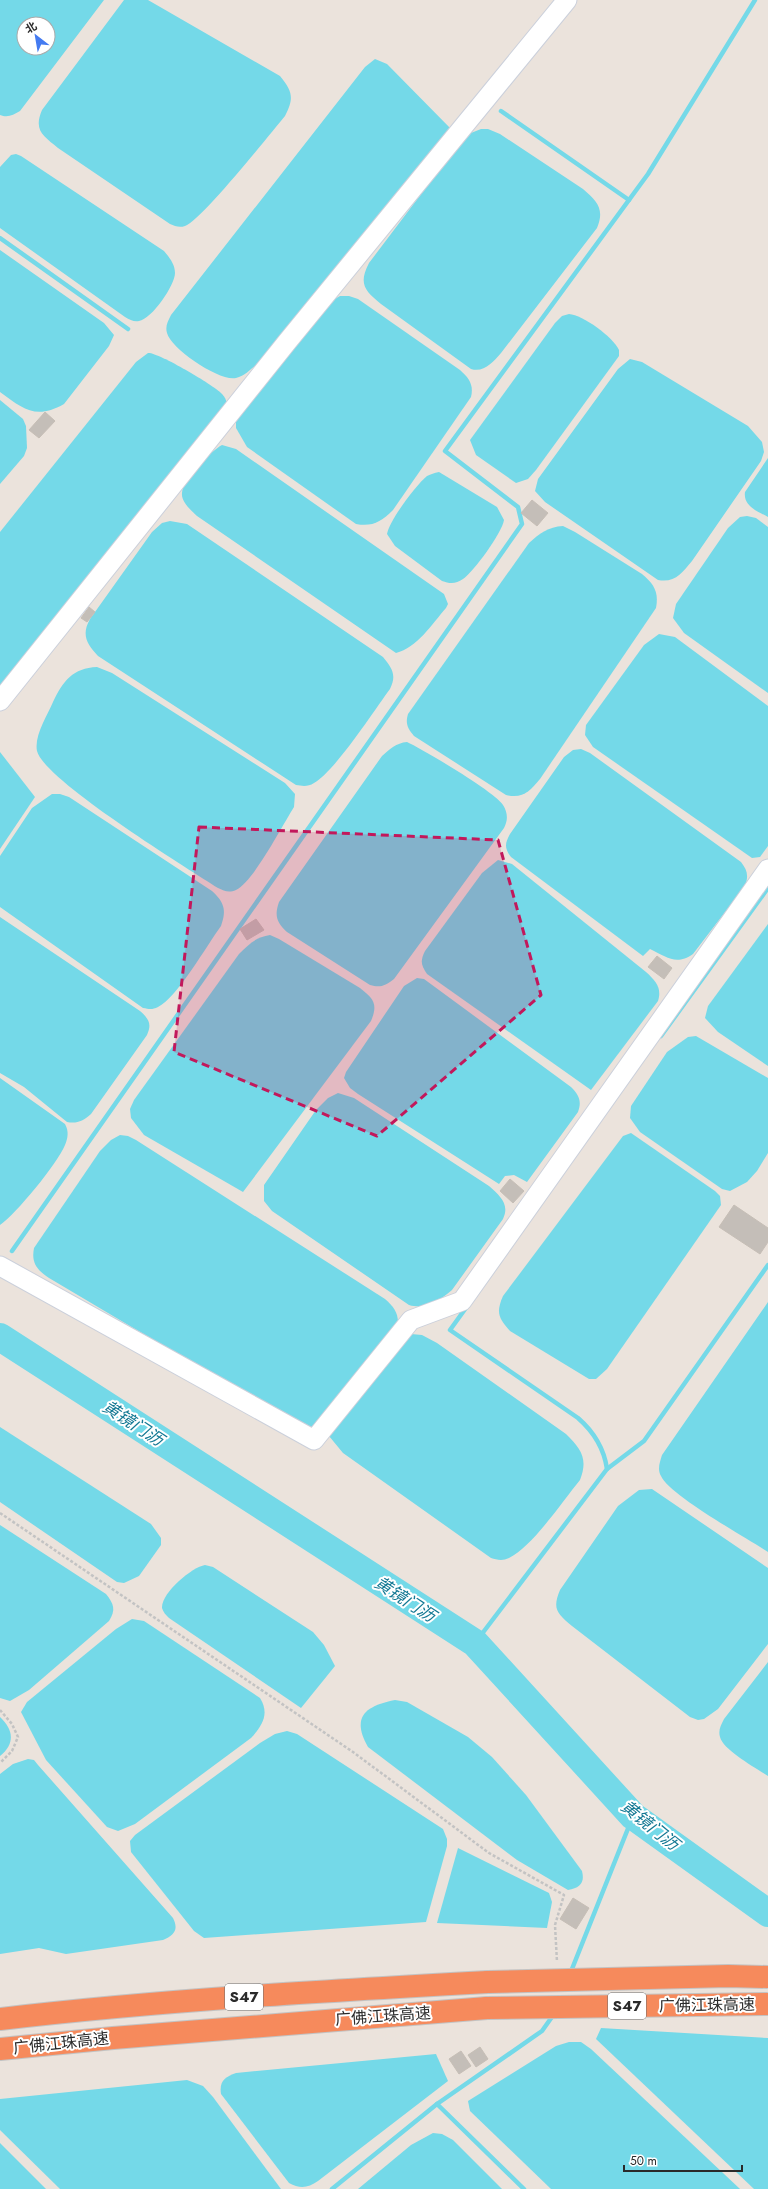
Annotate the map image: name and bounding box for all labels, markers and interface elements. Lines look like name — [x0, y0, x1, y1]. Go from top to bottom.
north arrow — [16, 16, 56, 56]
text: 北 — [22, 18, 40, 37]
water label: 黄镜门沥 — [98, 1394, 171, 1453]
water label: 黄镜门沥 — [370, 1570, 443, 1629]
water label: 黄镜门沥 — [616, 1794, 686, 1858]
road number: S47 — [225, 1984, 263, 2010]
road number: S47 — [608, 1993, 646, 2019]
street label: 广佛江珠高速 — [659, 1993, 755, 2017]
street label: 广佛江珠高速 — [334, 2001, 432, 2031]
street label: 广佛江珠高速 — [12, 2027, 110, 2059]
scale bar — [624, 2147, 742, 2173]
text: 50 m — [630, 2152, 657, 2170]

